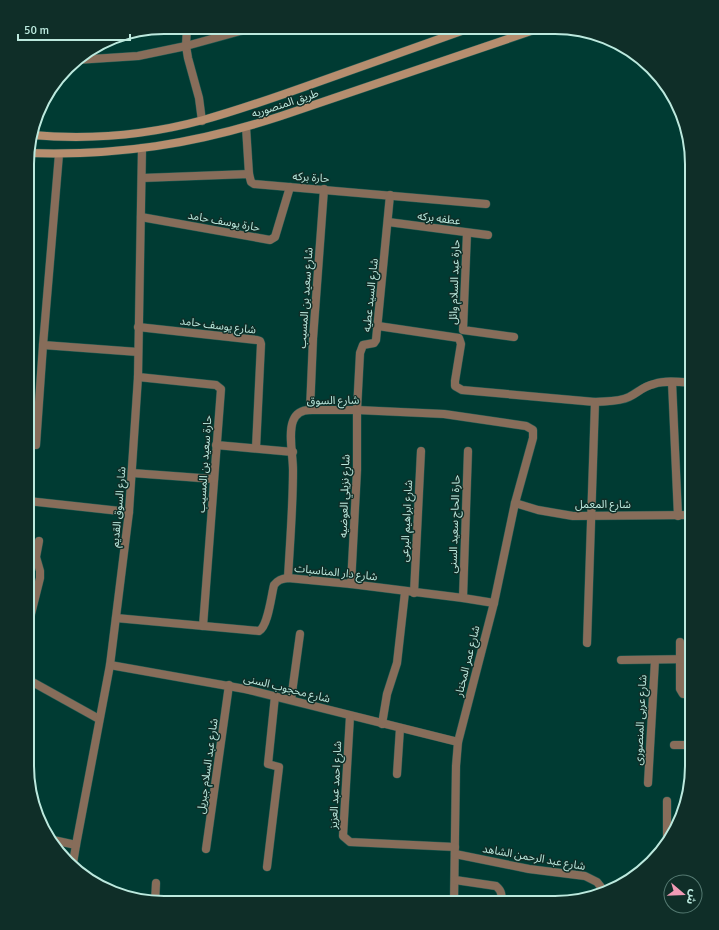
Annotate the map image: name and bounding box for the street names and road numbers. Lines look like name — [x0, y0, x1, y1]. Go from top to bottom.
street label: طريق المنصوريه — [250, 87, 320, 120]
street label: حارة بركه — [292, 170, 330, 185]
street label: حارة يوسف حامد — [187, 209, 262, 234]
street label: عطفه بركه — [417, 209, 462, 228]
street label: حارة عبد السلام وائل — [447, 239, 464, 325]
street label: شارع سعيد بن المسيب — [295, 247, 317, 349]
street label: شارع السيد عطيه — [360, 257, 382, 333]
street label: شارع يوسف حامد — [179, 314, 257, 338]
street label: شارع السوق — [307, 394, 360, 408]
street label: حارة سعيد بن المسيب — [195, 414, 215, 513]
street label: شارع نزيلي العوضيه — [337, 454, 355, 538]
street label: شارع السوق القديم — [108, 466, 131, 548]
street label: حارة الحاج سعيد السنى — [446, 474, 464, 574]
street label: شارع ابراهيم البرعى — [398, 479, 417, 562]
street label: شارع المعمل — [575, 498, 631, 512]
street label: شارع دار المناسبات — [294, 562, 379, 584]
street label: شارع عمر المختار — [452, 624, 484, 699]
street label: شارع محجوب السنى — [242, 671, 332, 707]
street label: شارع عربى المنصورى — [632, 674, 650, 766]
street label: شارع عبد السلام جبريل — [194, 717, 222, 815]
street label: شارع احمد عبد العزيز — [327, 740, 345, 830]
street label: شارع عبد الرحمن الشاهد — [481, 842, 587, 874]

